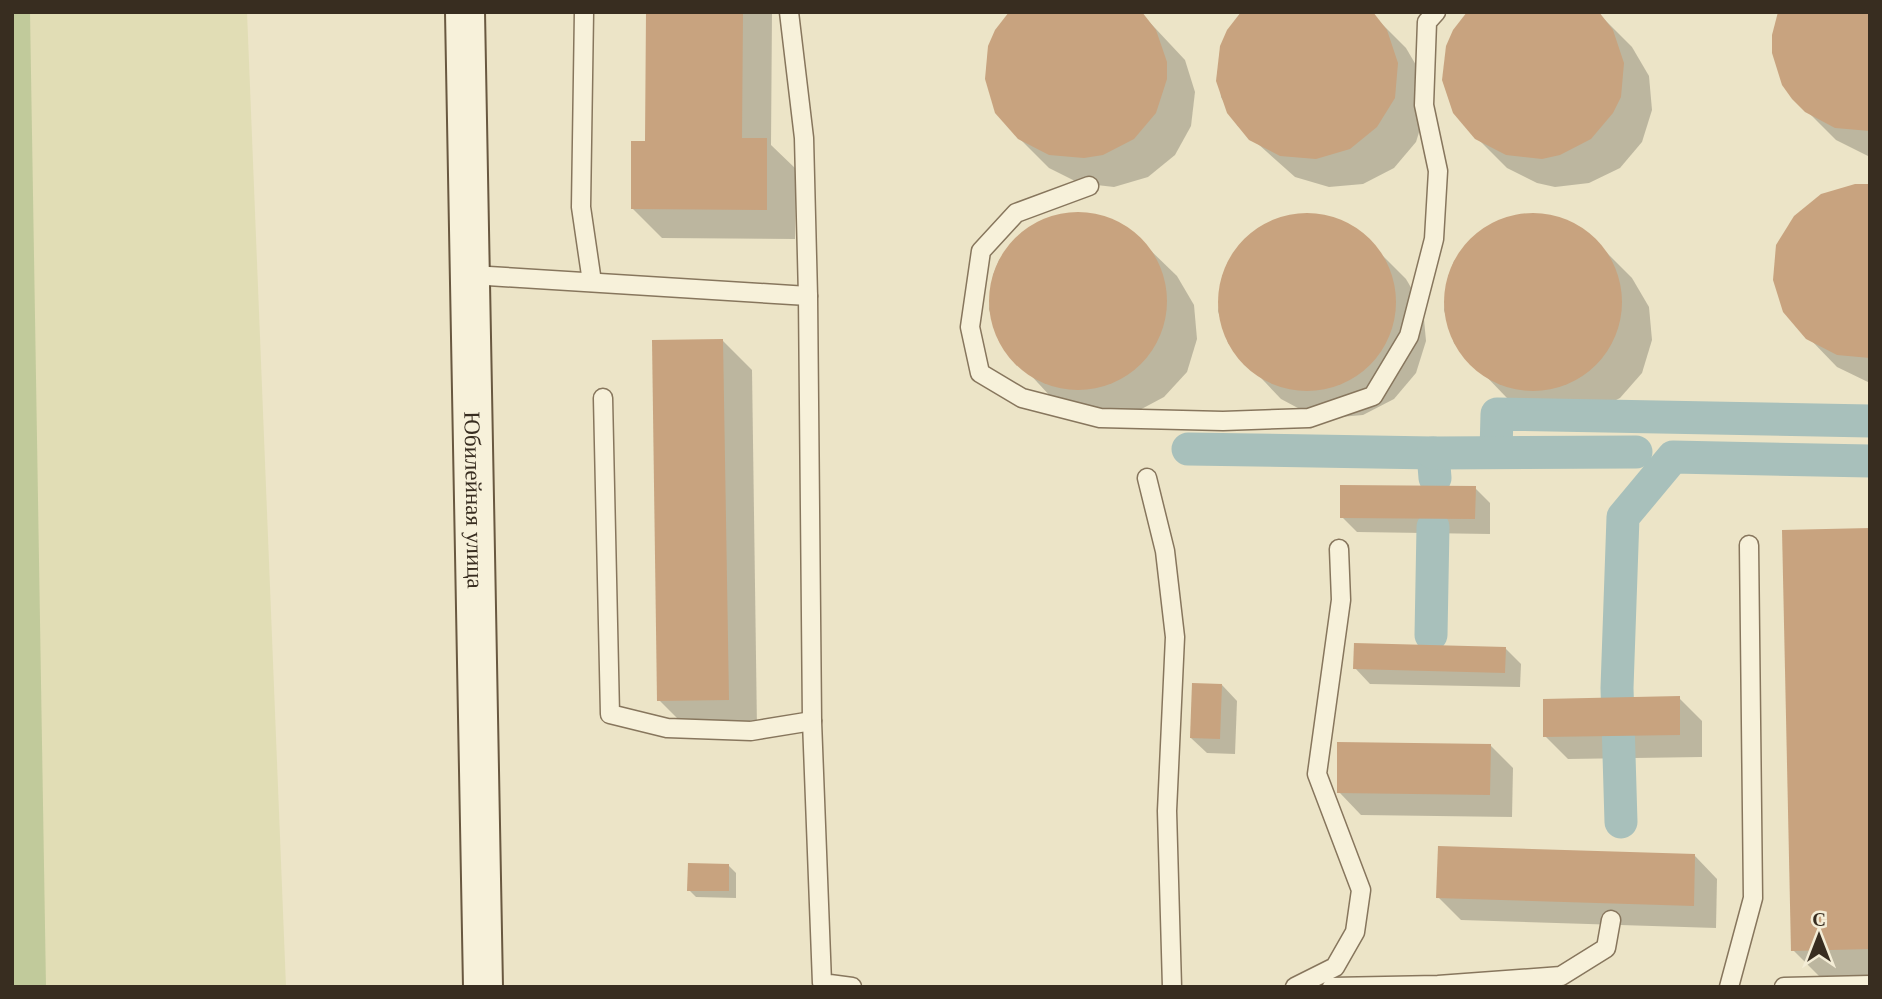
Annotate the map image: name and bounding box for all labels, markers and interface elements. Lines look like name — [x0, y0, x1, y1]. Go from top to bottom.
street label: Юбилейная улица — [460, 411, 488, 589]
north arrow — [1784, 901, 1854, 971]
text: С — [1812, 909, 1826, 930]

